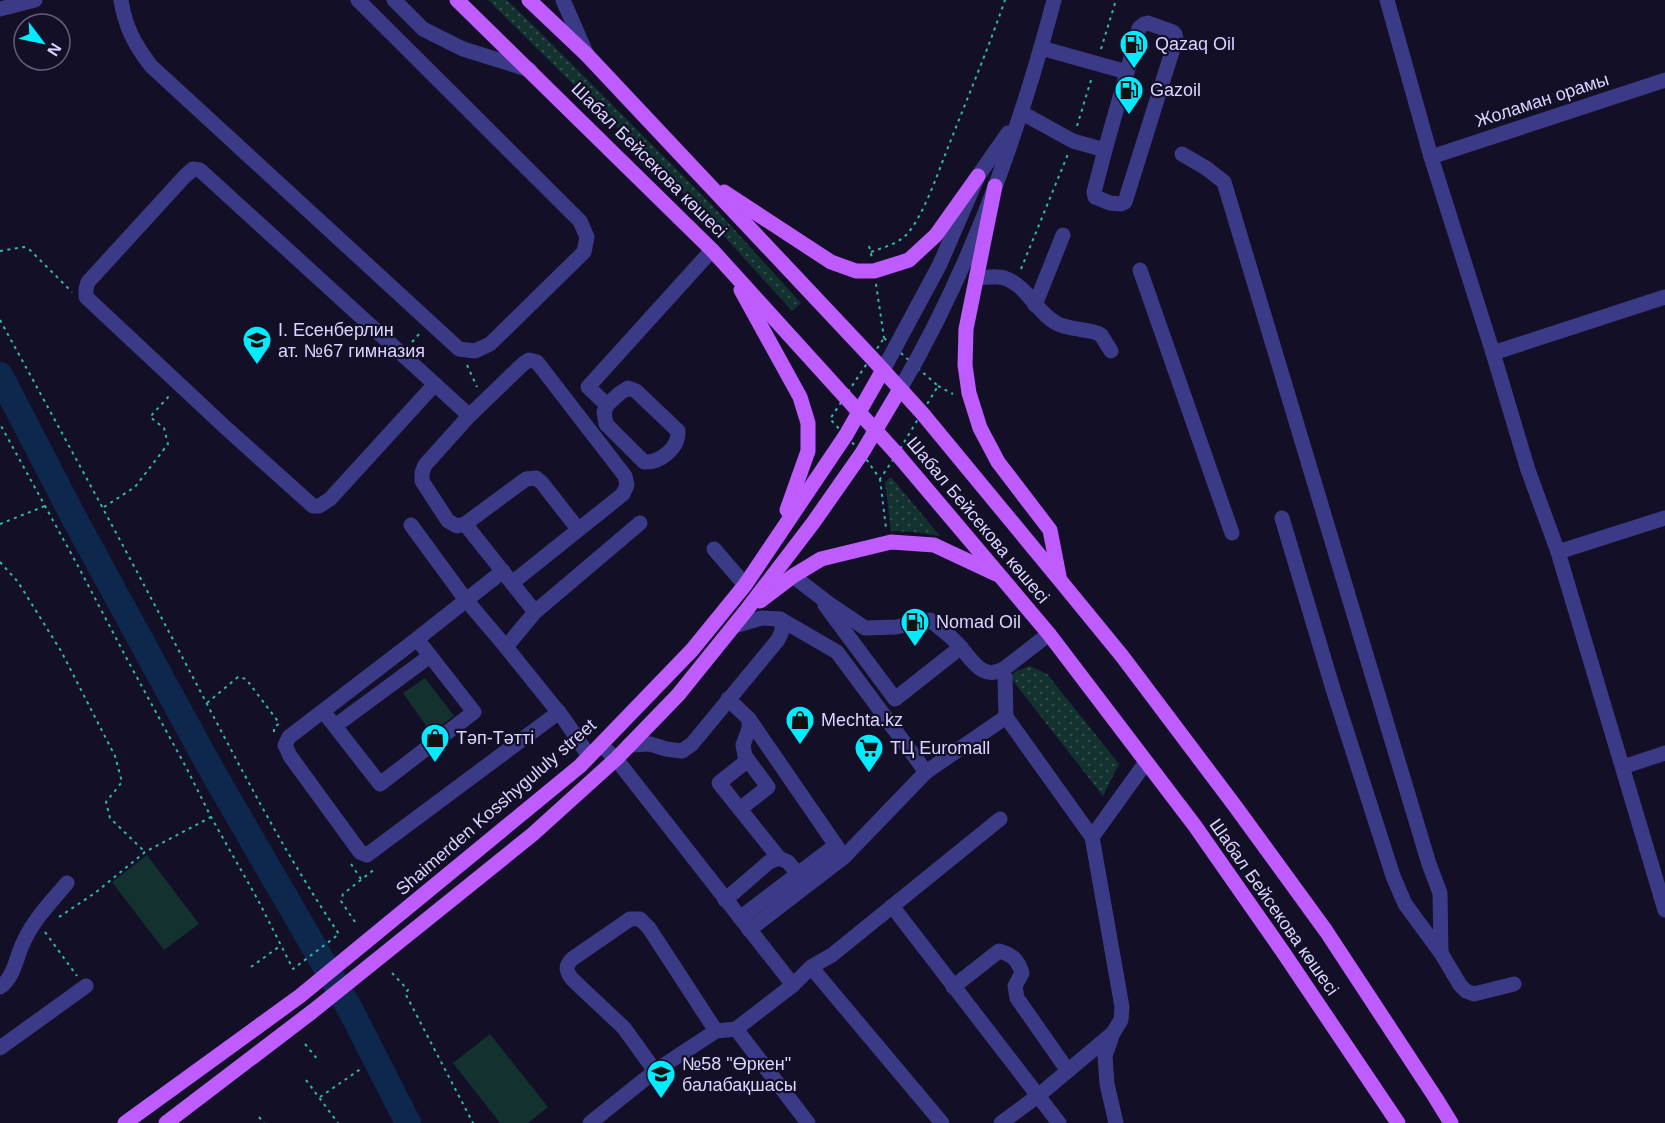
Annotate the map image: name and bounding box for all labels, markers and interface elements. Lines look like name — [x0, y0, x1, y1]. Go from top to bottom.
north arrow — [12, 12, 72, 72]
fuel station icon: Qazaq Oil — [1118, 28, 1150, 70]
place label: Qazaq Oil — [1155, 34, 1235, 54]
text: N — [44, 40, 65, 59]
street label: Жоламан орамы — [1473, 69, 1611, 131]
fuel station icon: Gazoil — [1113, 74, 1145, 116]
street label: Шабал Бейсекова көшесі — [567, 78, 731, 242]
place label: Gazoil — [1150, 80, 1201, 100]
place label: І. Есенберлин ат. №67 гимназия — [278, 320, 425, 361]
school or university icon: І. Есенберлин ат. №67 гимназия — [241, 324, 273, 366]
street label: Шабал Бейсекова көшесі — [903, 433, 1053, 607]
fuel station icon: Nomad Oil — [899, 606, 931, 648]
place label: Nomad Oil — [936, 612, 1021, 632]
shop icon: Mechta.kz — [784, 704, 816, 746]
place label: Mechta.kz — [821, 710, 903, 730]
street label: Shaimerden Kosshygululy street — [392, 715, 600, 899]
shop icon: Тәп-Тәтті — [419, 722, 451, 764]
place label: Тәп-Тәтті — [456, 728, 534, 748]
supermarket icon: ТЦ Euromall — [853, 732, 885, 774]
place label: ТЦ Euromall — [890, 738, 990, 758]
street label: Шабал Бейсекова көшесі — [1205, 815, 1343, 999]
place label: №58 "Өркен" балабақшасы — [682, 1054, 797, 1095]
school or university icon: №58 "Өркен" балабақшасы — [645, 1058, 677, 1100]

